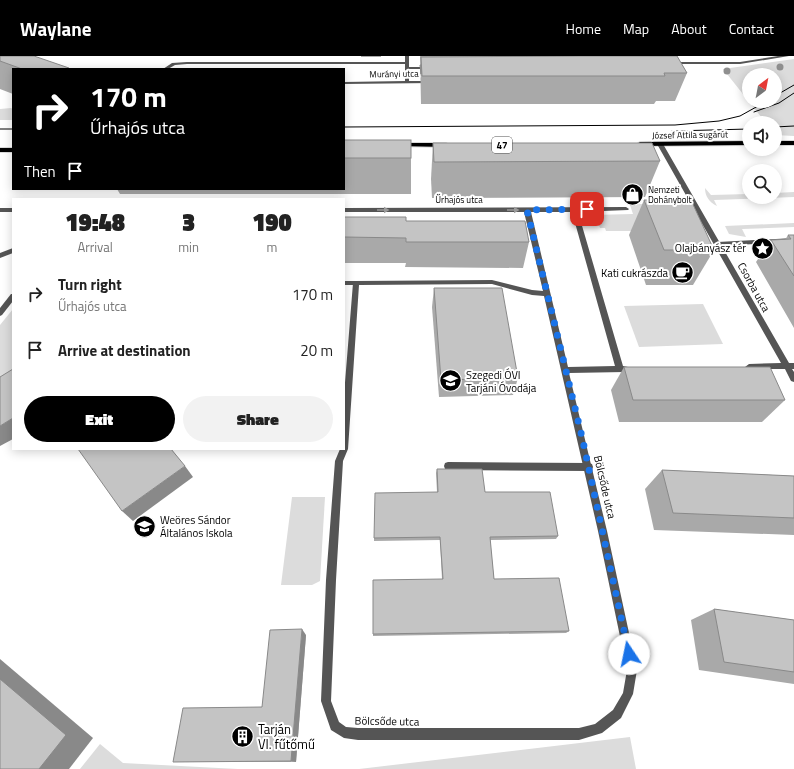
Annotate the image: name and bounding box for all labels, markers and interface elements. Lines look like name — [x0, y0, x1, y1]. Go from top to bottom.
text: Waylane — [20, 14, 92, 43]
text: Home — [566, 18, 601, 39]
text: Map — [623, 18, 649, 39]
text: About — [671, 18, 707, 39]
text: Contact — [729, 18, 774, 39]
street label: Murányi utca — [369, 67, 419, 80]
north arrow — [742, 68, 782, 108]
map controls — [742, 68, 782, 204]
text: 170 m — [90, 75, 167, 118]
icon: right — [24, 84, 76, 136]
text: Űrhajós utca — [90, 114, 185, 141]
button: sound — [742, 116, 782, 156]
street label: József Attila sugárút — [652, 127, 729, 142]
road number: 47 — [492, 137, 512, 153]
text: Then — [24, 160, 56, 183]
icon: arrive — [64, 160, 86, 182]
button: search — [742, 164, 782, 204]
shop icon: Nemzeti Dohánybolt — [620, 182, 646, 208]
place label: Nemzeti Dohánybolt — [648, 183, 693, 206]
pin — [570, 192, 604, 226]
street label: Űrhajós utca — [435, 193, 483, 206]
icon: arrive — [576, 198, 598, 220]
text: 19:48 — [65, 204, 125, 240]
text: 3 — [182, 204, 195, 240]
text: 190 — [252, 204, 292, 240]
one-way arrow — [377, 207, 390, 213]
one-way arrow — [507, 207, 520, 213]
place icon: Olajbányász tér — [749, 235, 775, 261]
text: Arrival — [77, 237, 113, 257]
text: min — [178, 237, 199, 257]
text: m — [266, 237, 277, 257]
place label: Olajbányász tér — [675, 240, 746, 256]
street label: Csorba utca — [734, 259, 774, 315]
cafe icon: Kati cukrászda — [670, 260, 696, 286]
place label: Kati cukrászda — [601, 265, 668, 281]
text: Turn right — [58, 273, 122, 296]
icon: right — [24, 283, 46, 305]
text: 170 m — [292, 283, 333, 306]
text: Űrhajós utca — [58, 296, 127, 316]
icon: arrive — [24, 339, 46, 361]
text: Arrive at destination — [58, 339, 191, 362]
text: 20 m — [300, 339, 333, 362]
place label: Szegedi ÓVI Tarjáni Óvodája — [466, 367, 537, 396]
school or university icon: Szegedi ÓVI Tarjáni Óvodája — [438, 368, 464, 394]
button: Exit — [24, 396, 175, 442]
button: Share — [183, 396, 333, 442]
street label: Bölcsőde utca — [590, 454, 620, 521]
place label: Weöres Sándor Általános Iskola — [160, 512, 233, 541]
school or university icon: Weöres Sándor Általános Iskola — [131, 513, 157, 539]
position arrow — [608, 633, 650, 675]
street label: Bölcsőde utca — [355, 712, 420, 730]
place label: Tarján VI. fűtőmű — [258, 719, 315, 754]
building icon: Tarján VI. fűtőmű — [230, 723, 256, 749]

